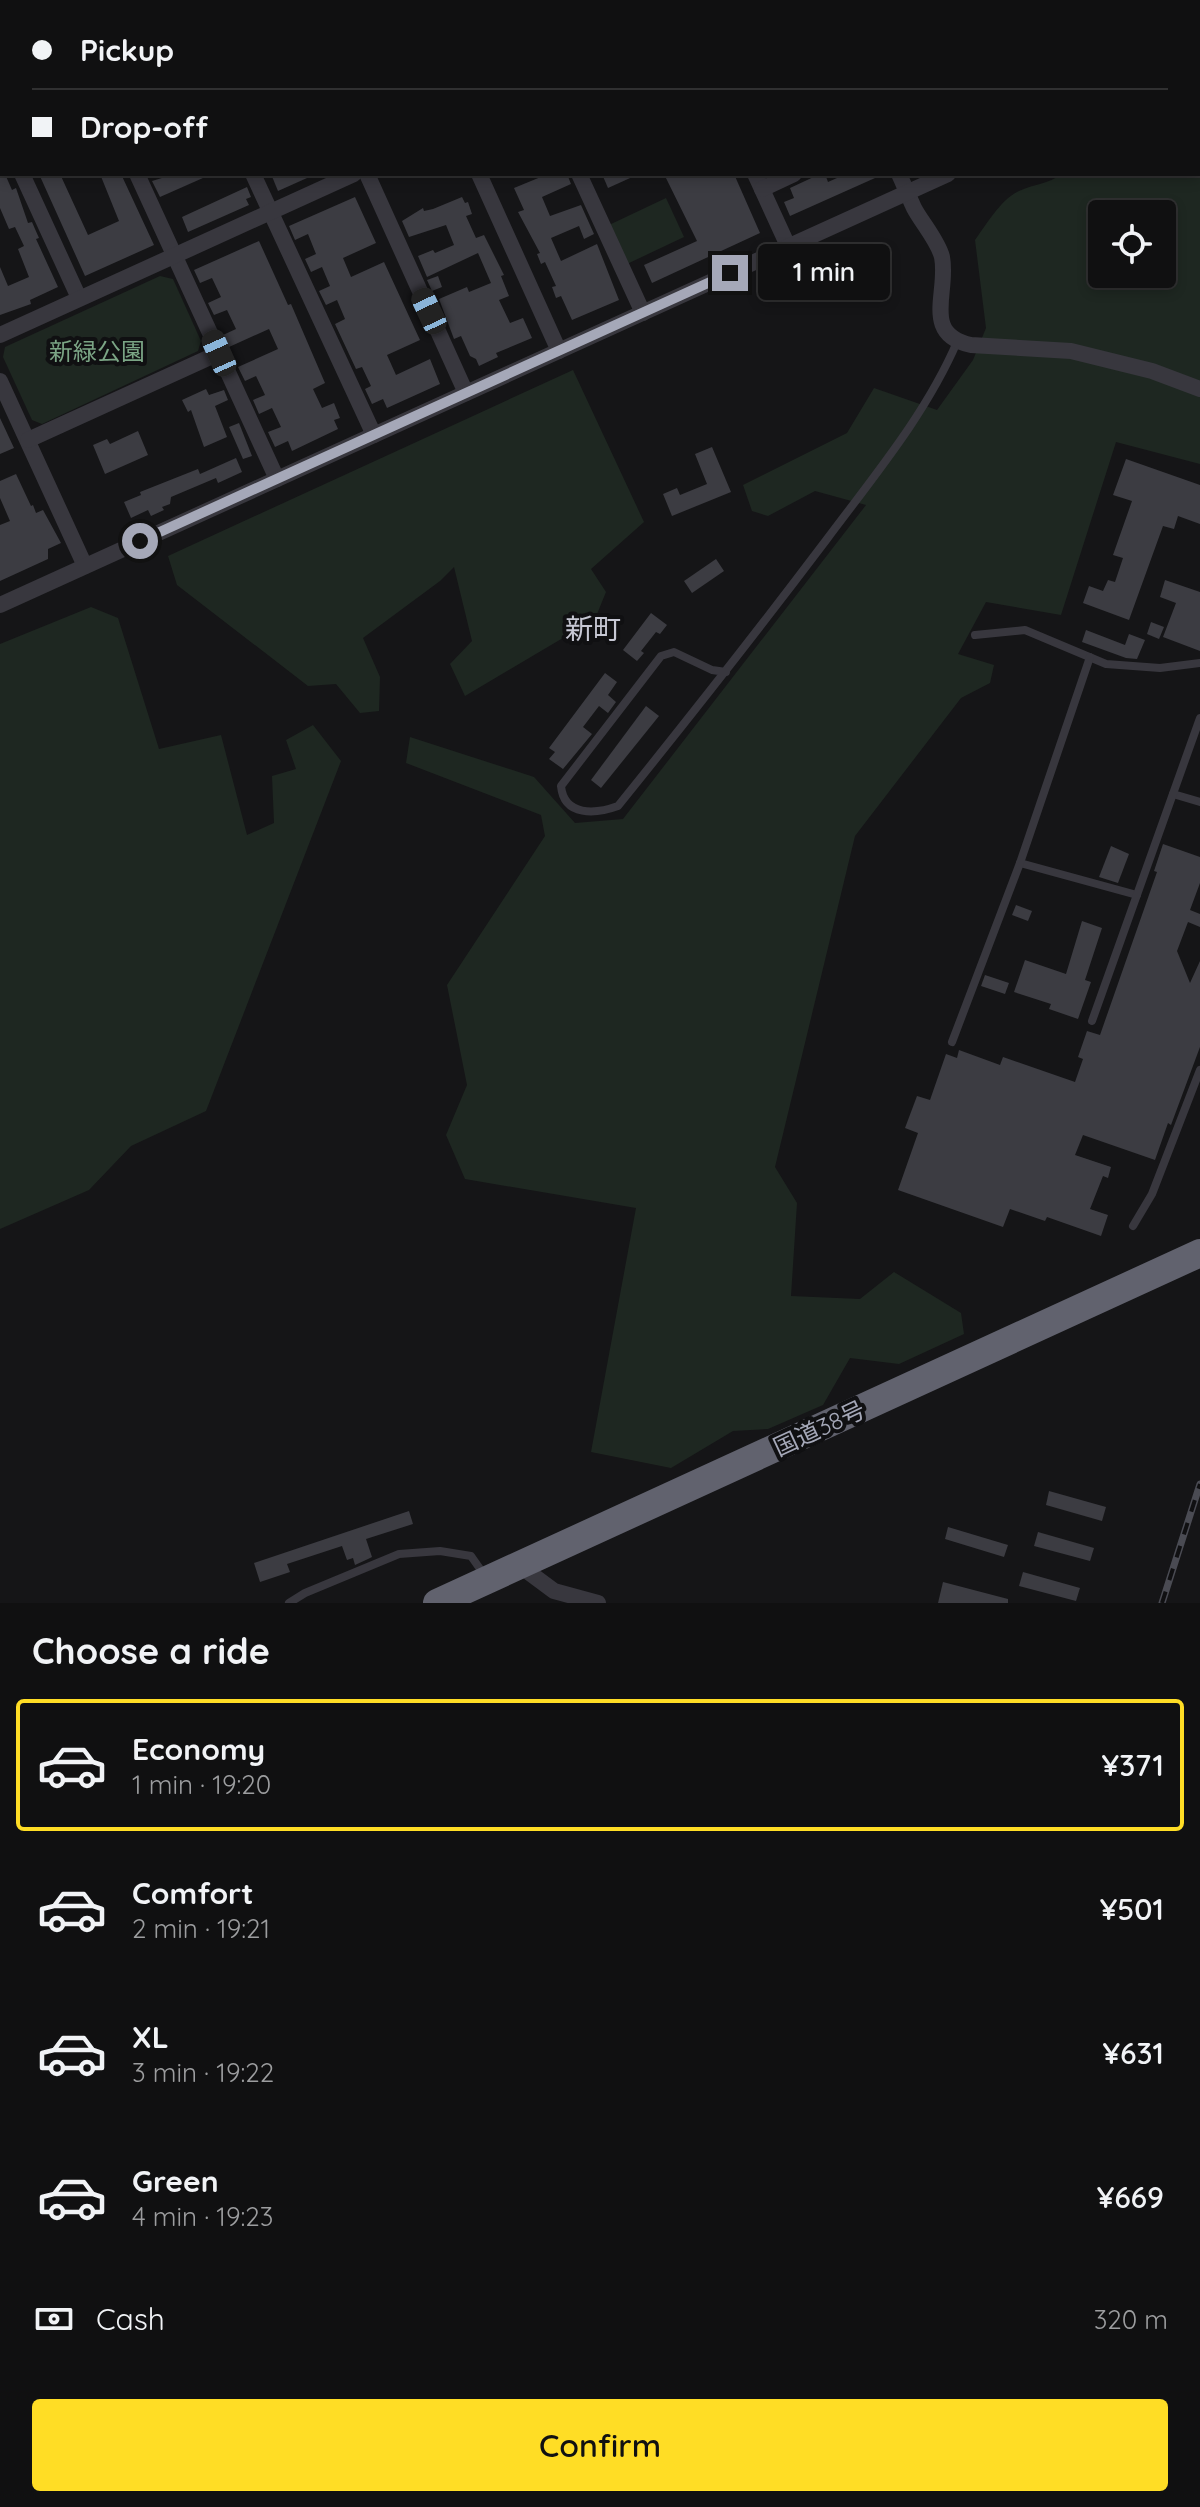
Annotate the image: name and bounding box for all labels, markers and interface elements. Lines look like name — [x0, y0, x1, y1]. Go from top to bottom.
text: Pickup — [80, 31, 174, 69]
text: Drop-off — [80, 108, 208, 146]
map controls — [1088, 200, 1176, 288]
button: locate — [1088, 200, 1176, 288]
callout: 1 min — [758, 245, 890, 301]
route end — [712, 255, 748, 291]
text: 1 min — [793, 255, 855, 288]
car — [408, 284, 450, 338]
car — [198, 326, 240, 380]
park label: 新緑公園 — [49, 336, 145, 366]
route start — [122, 523, 158, 559]
district label: 新町 — [565, 611, 621, 646]
street label: 国道38号 — [768, 1394, 870, 1462]
text: Choose a ride — [32, 1628, 270, 1673]
icon: car — [36, 1729, 108, 1801]
text: Economy — [132, 1730, 265, 1768]
text: ¥371 — [1102, 1746, 1164, 1784]
text: 1 min · 19:20 — [132, 1768, 271, 1801]
icon: car — [36, 1873, 108, 1945]
text: Comfort — [132, 1874, 253, 1912]
text: ¥501 — [1100, 1890, 1164, 1928]
text: 2 min · 19:21 — [132, 1912, 270, 1945]
icon: car — [36, 2017, 108, 2089]
text: XL — [132, 2018, 169, 2056]
text: ¥631 — [1103, 2034, 1164, 2072]
text: 3 min · 19:22 — [132, 2056, 274, 2089]
icon: car — [36, 2161, 108, 2233]
text: Green — [132, 2162, 219, 2200]
text: ¥669 — [1097, 2178, 1164, 2216]
text: 4 min · 19:23 — [132, 2200, 273, 2233]
icon: cash — [32, 2297, 76, 2341]
text: Cash — [96, 2300, 165, 2338]
text: 320 m — [1094, 2303, 1168, 2336]
button: Confirm — [32, 2399, 1168, 2491]

